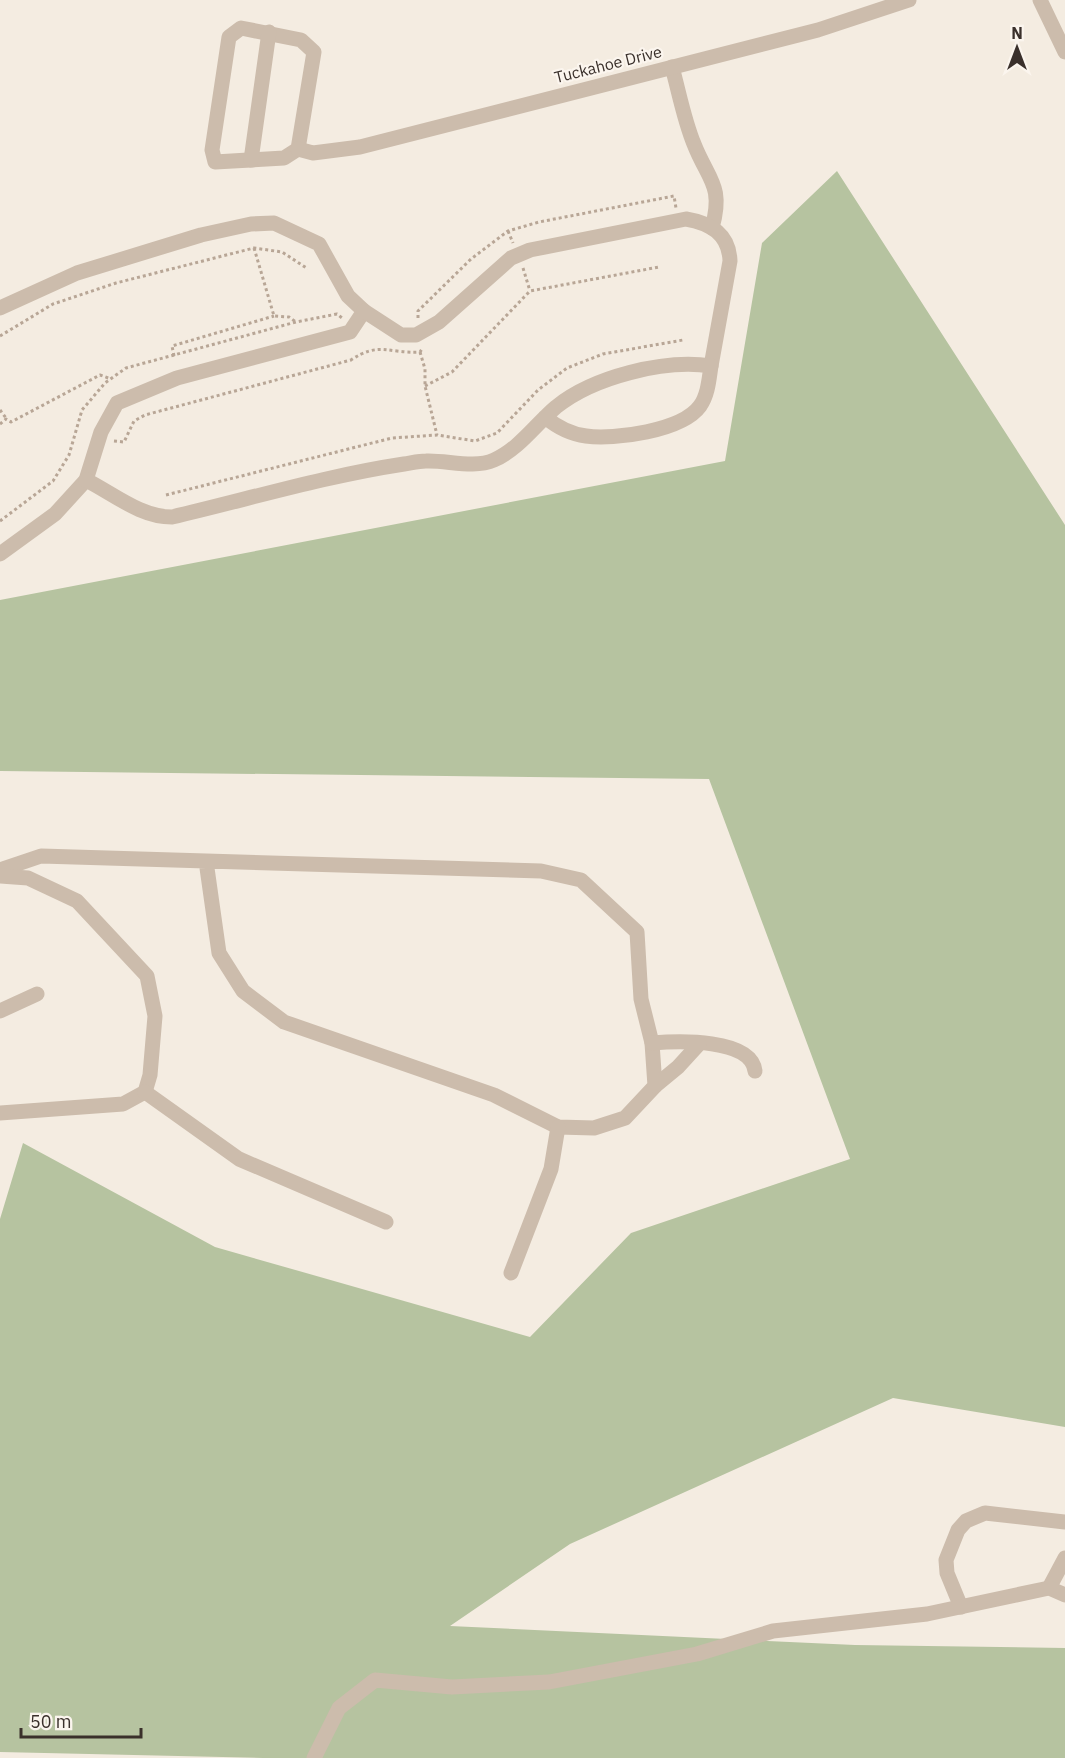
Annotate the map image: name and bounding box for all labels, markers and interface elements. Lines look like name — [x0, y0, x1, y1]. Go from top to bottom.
north arrow — [987, 18, 1047, 78]
text: N — [1011, 23, 1023, 43]
street label: Tuckahoe Drive — [552, 41, 664, 87]
scale bar — [21, 1701, 141, 1739]
text: 50 m — [30, 1710, 72, 1733]

